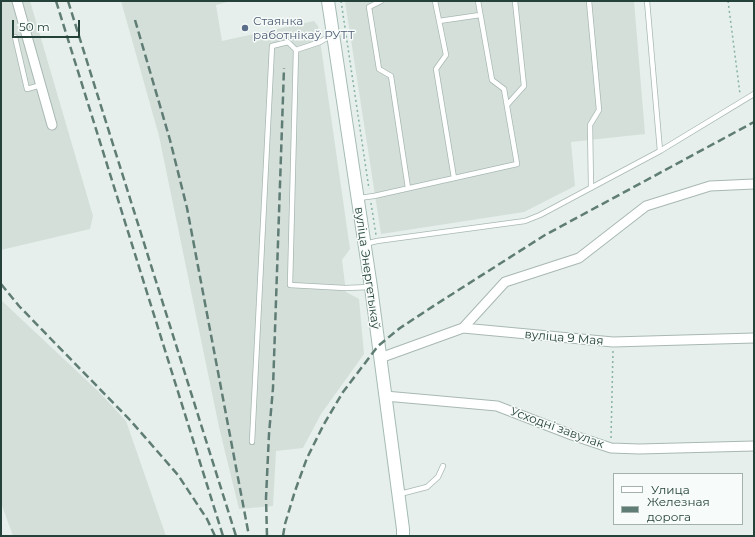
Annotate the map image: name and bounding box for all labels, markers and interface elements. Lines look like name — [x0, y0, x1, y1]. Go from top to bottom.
scale bar — [14, 12, 82, 38]
place label: Стаянка работнікаў РУТТ — [253, 14, 355, 42]
text: 50 m — [19, 19, 50, 34]
marker: Стаянка работнікаў РУТТ — [240, 23, 250, 33]
street label: вуліца Энергетыкаў — [351, 206, 383, 330]
street label: вуліца 9 Мая — [524, 327, 604, 349]
street label: Усходні завулак — [508, 404, 606, 452]
legend — [613, 473, 743, 525]
text: Улица — [651, 482, 690, 497]
text: Железная дорога — [647, 494, 710, 524]

